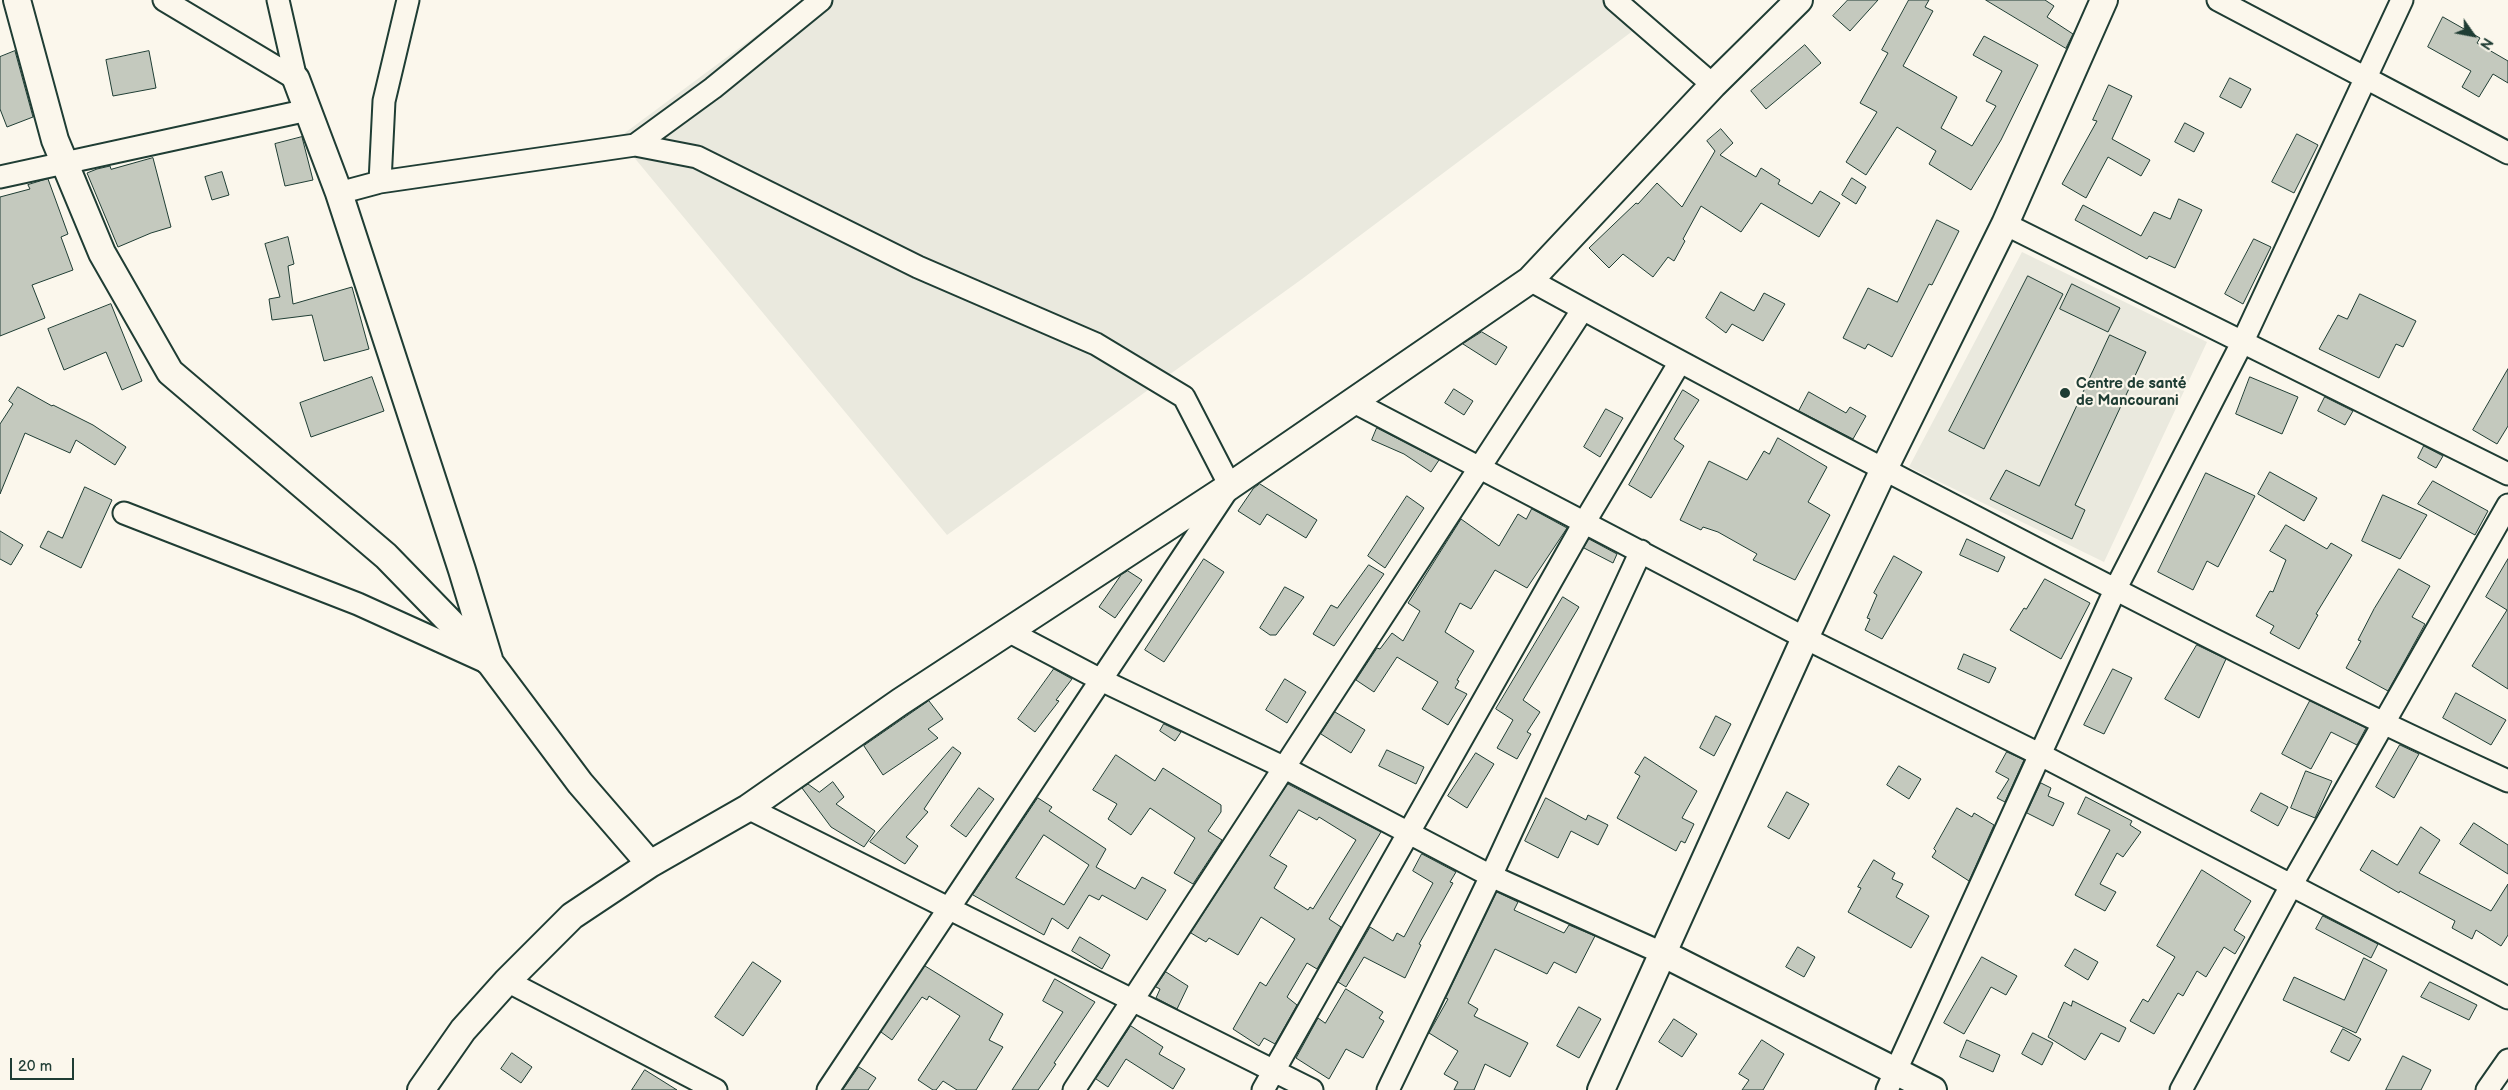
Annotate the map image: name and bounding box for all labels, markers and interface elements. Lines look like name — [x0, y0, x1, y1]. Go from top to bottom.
north arrow — [2448, 10, 2498, 60]
text: N — [2476, 34, 2496, 52]
place label: Centre de santé de Mancourani — [2076, 375, 2186, 410]
marker: Centre de santé de Mancourani — [2058, 386, 2072, 400]
scale bar — [12, 1048, 76, 1080]
text: 20 m — [18, 1057, 52, 1076]

